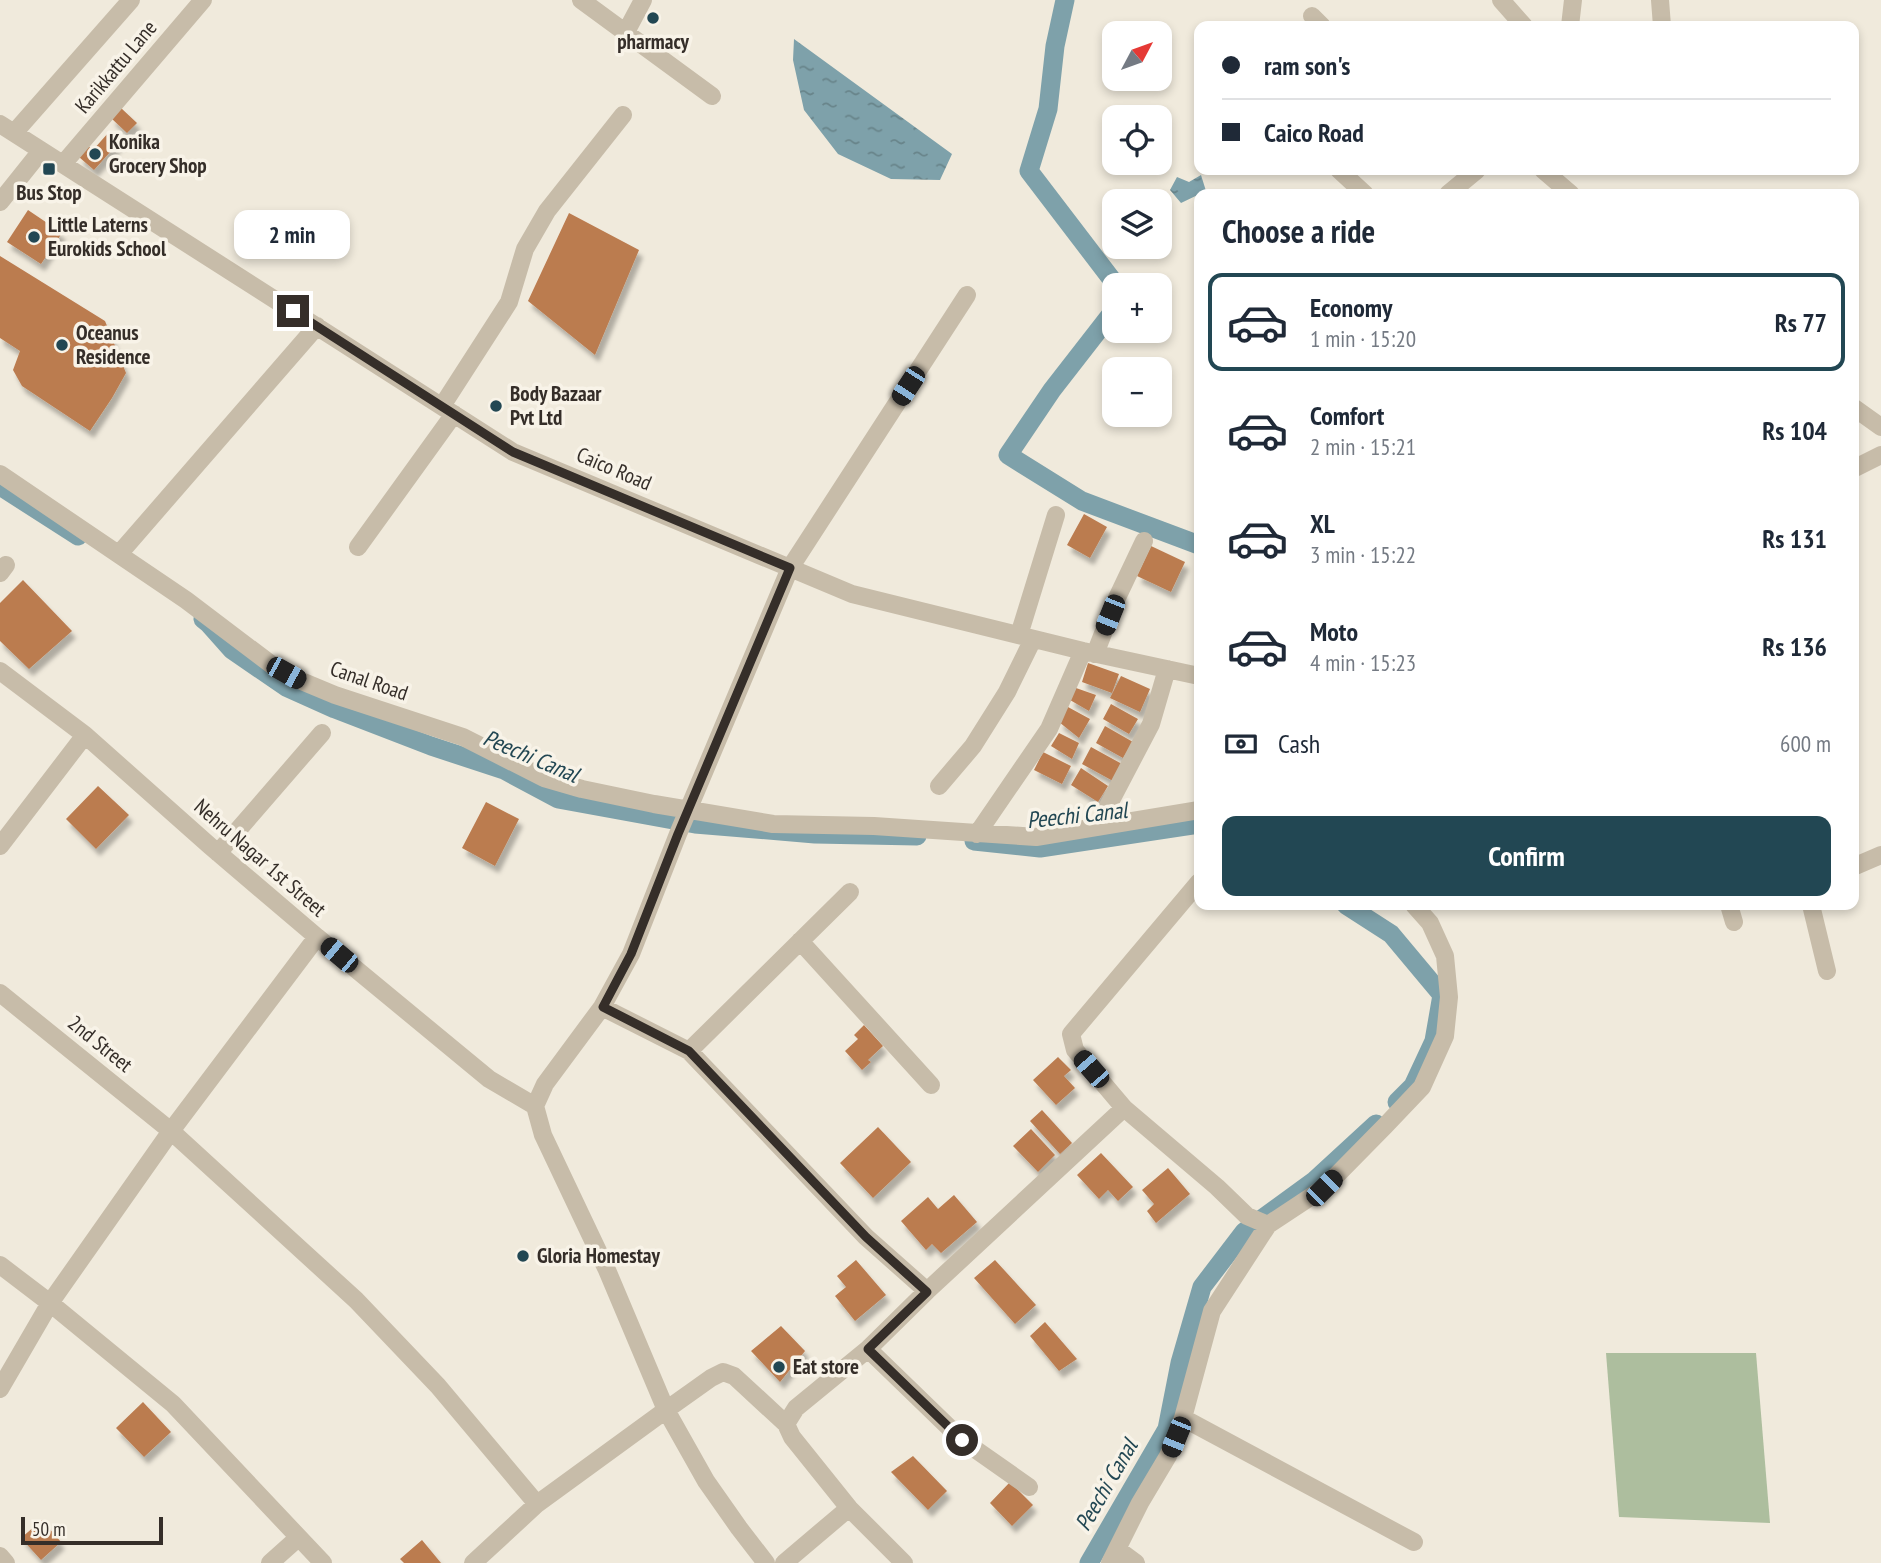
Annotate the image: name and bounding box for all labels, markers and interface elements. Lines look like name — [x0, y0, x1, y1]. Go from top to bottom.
marker: pharmacy — [645, 10, 661, 26]
street label: Karikkattu Lane — [69, 15, 162, 119]
north arrow — [1102, 21, 1172, 91]
map controls — [1102, 21, 1172, 427]
place label: pharmacy — [617, 28, 689, 55]
text: ram son's — [1264, 49, 1350, 82]
button: locate — [1102, 105, 1172, 175]
text: Caico Road — [1264, 116, 1364, 149]
place label: Konika Grocery Shop — [109, 128, 207, 179]
marker: Konika Grocery Shop — [87, 146, 103, 162]
marker: Bus Stop — [41, 161, 57, 177]
place label: Bus Stop — [16, 179, 82, 206]
button: layers — [1102, 189, 1172, 259]
callout: 2 min — [235, 210, 351, 258]
text: Choose a ride — [1222, 210, 1375, 252]
place label: Little Laterns Eurokids School — [48, 211, 167, 262]
text: 2 min — [269, 220, 315, 249]
marker: Little Laterns Eurokids School — [26, 229, 42, 245]
button: + — [1102, 273, 1172, 343]
icon: car — [1226, 291, 1289, 354]
text: Economy — [1310, 291, 1392, 324]
route end — [277, 295, 309, 327]
text: Rs 77 — [1775, 306, 1827, 339]
place label: Oceanus Residence — [76, 319, 151, 370]
text: 1 min · 15:20 — [1310, 324, 1416, 353]
marker: Oceanus Residence — [54, 337, 70, 353]
button: − — [1102, 357, 1172, 427]
car — [888, 363, 929, 409]
place label: Body Bazaar Pvt Ltd — [510, 380, 602, 431]
marker: Body Bazaar Pvt Ltd — [488, 398, 504, 414]
icon: car — [1226, 399, 1289, 462]
text: Comfort — [1310, 399, 1384, 432]
text: Rs 104 — [1762, 414, 1827, 447]
text: 2 min · 15:21 — [1310, 432, 1416, 461]
street label: Caico Road — [573, 441, 656, 496]
icon: car — [1226, 507, 1289, 570]
text: XL — [1310, 507, 1335, 540]
text: Rs 131 — [1762, 522, 1827, 555]
text: 3 min · 15:22 — [1310, 540, 1416, 569]
car — [1093, 592, 1128, 638]
icon: car — [1226, 615, 1289, 678]
text: Moto — [1310, 615, 1358, 648]
text: Rs 136 — [1762, 630, 1827, 663]
text: 4 min · 15:23 — [1310, 648, 1416, 677]
car — [263, 654, 310, 692]
street label: Canal Road — [327, 655, 412, 706]
water label: Peechi Canal — [479, 723, 586, 790]
icon: cash — [1222, 725, 1260, 763]
text: Cash — [1278, 727, 1320, 760]
text: 600 m — [1780, 729, 1831, 758]
street label: Nehru Nagar 1st Street — [189, 793, 332, 922]
water label: Peechi Canal — [1025, 795, 1131, 834]
button: Confirm — [1222, 816, 1831, 896]
car — [317, 933, 362, 977]
street label: 2nd Street — [62, 1009, 138, 1078]
car — [1070, 1046, 1113, 1092]
car — [1302, 1166, 1347, 1210]
place label: Gloria Homestay — [537, 1242, 660, 1269]
marker: Gloria Homestay — [515, 1248, 531, 1264]
place label: Eat store — [793, 1353, 859, 1380]
marker: Eat store — [771, 1359, 787, 1375]
car — [1159, 1414, 1194, 1460]
route start — [946, 1424, 978, 1456]
water label: Peechi Canal — [1068, 1432, 1145, 1536]
scale bar — [21, 1514, 163, 1546]
text: 50 m — [32, 1517, 66, 1541]

